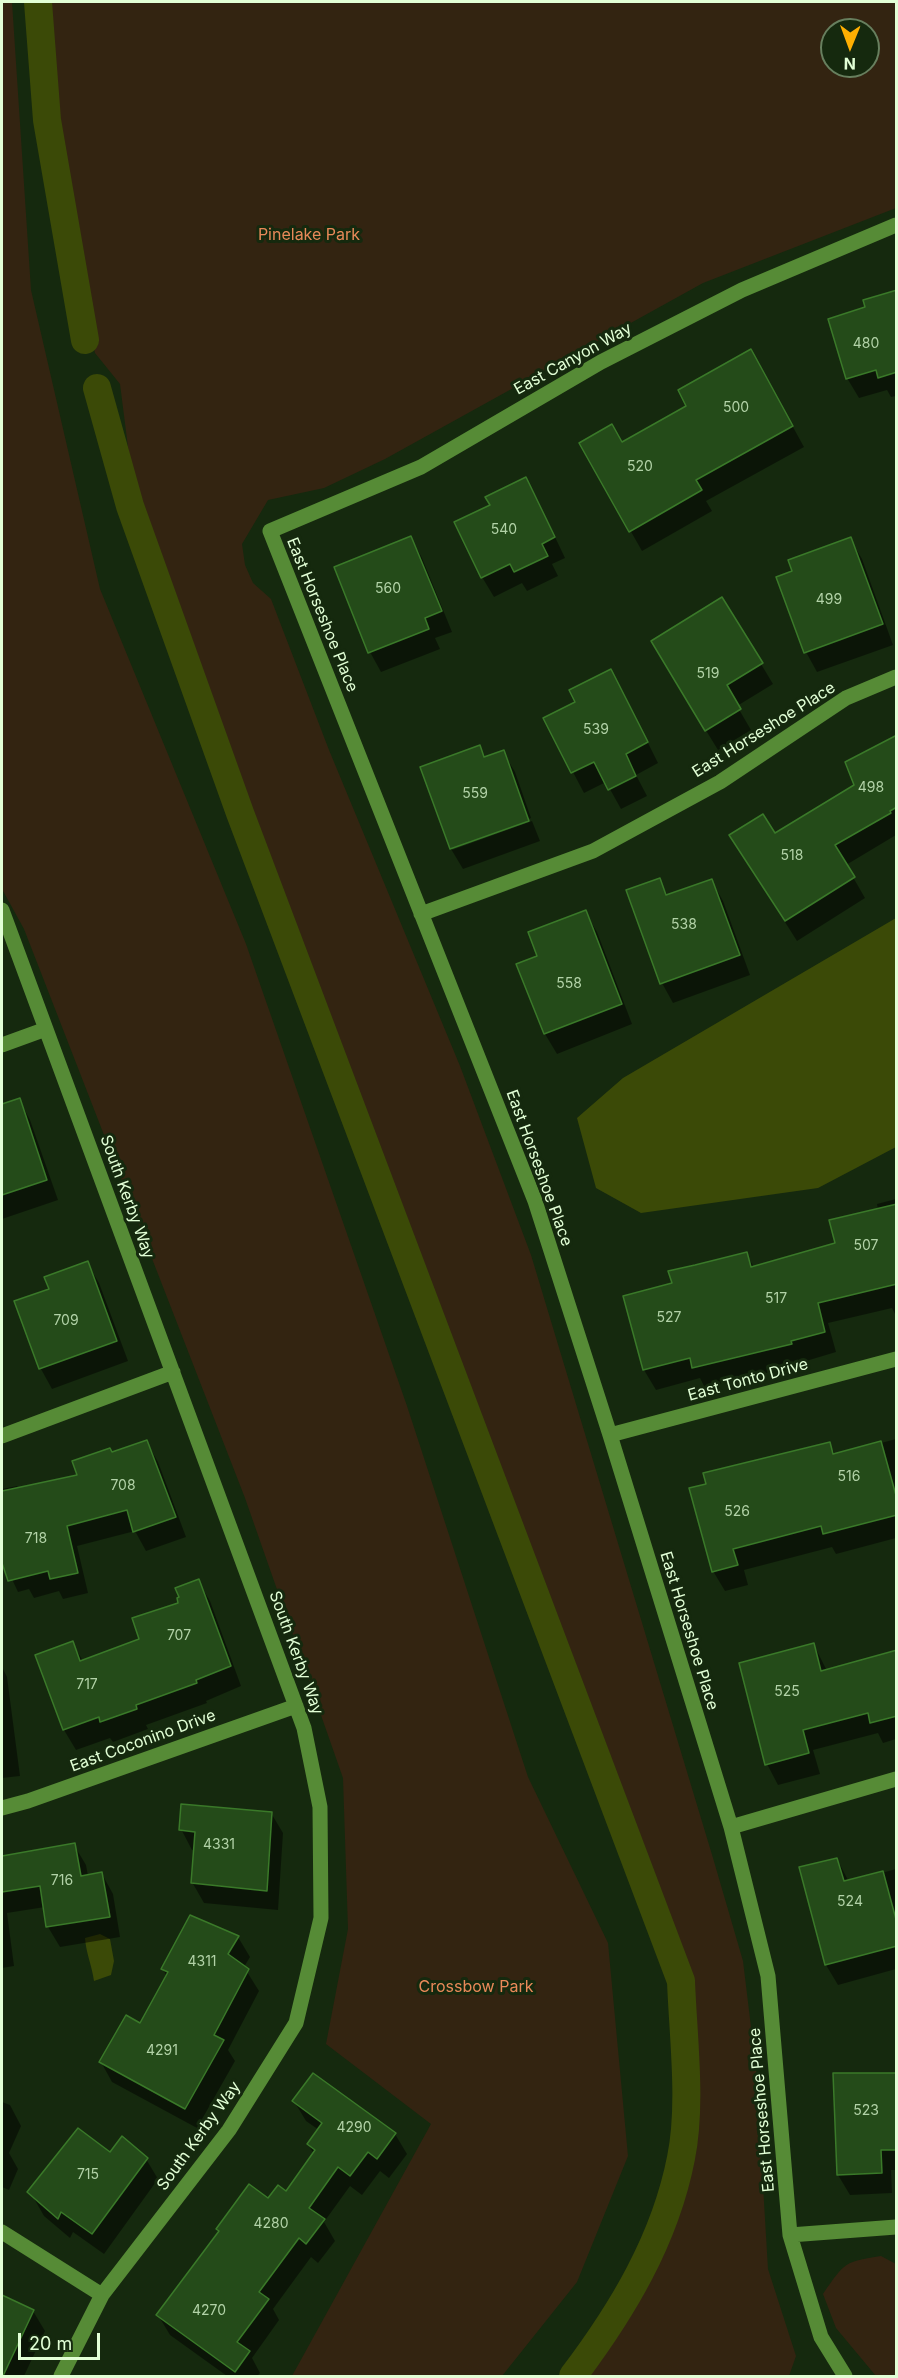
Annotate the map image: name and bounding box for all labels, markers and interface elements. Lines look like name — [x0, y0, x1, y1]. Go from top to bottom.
north arrow — [820, 18, 880, 78]
text: N — [843, 54, 856, 74]
park label: Pinelake Park — [258, 225, 360, 245]
street label: East Canyon Way — [511, 319, 635, 399]
house number: 480 — [853, 336, 879, 352]
house number: 500 — [723, 400, 749, 416]
house number: 520 — [627, 459, 653, 475]
house number: 540 — [491, 522, 517, 538]
street label: East Horseshoe Place — [282, 535, 362, 695]
house number: 560 — [375, 581, 401, 597]
house number: 499 — [816, 592, 842, 608]
house number: 519 — [697, 666, 719, 682]
street label: East Horseshoe Place — [689, 678, 839, 782]
house number: 539 — [583, 722, 609, 738]
house number: 498 — [858, 780, 884, 796]
house number: 559 — [462, 786, 488, 802]
house number: 518 — [781, 848, 803, 864]
house number: 538 — [671, 917, 697, 933]
house number: 558 — [556, 976, 582, 992]
street label: East Horseshoe Place — [502, 1087, 576, 1249]
street label: South Kerby Way — [96, 1133, 158, 1261]
house number: 507 — [854, 1238, 878, 1254]
house number: 517 — [765, 1291, 787, 1307]
house number: 527 — [657, 1310, 681, 1326]
house number: 709 — [53, 1313, 79, 1329]
street label: East Tonto Drive — [686, 1355, 810, 1405]
house number: 516 — [838, 1469, 860, 1485]
house number: 708 — [110, 1478, 136, 1494]
house number: 526 — [724, 1504, 750, 1520]
house number: 718 — [25, 1531, 47, 1547]
street label: East Horseshoe Place — [656, 1549, 722, 1713]
street label: South Kerby Way — [265, 1589, 327, 1717]
house number: 707 — [167, 1628, 191, 1644]
house number: 717 — [76, 1677, 98, 1693]
house number: 525 — [774, 1684, 800, 1700]
street label: East Coconino Drive — [68, 1706, 218, 1776]
house number: 4331 — [203, 1837, 235, 1853]
house number: 716 — [51, 1873, 73, 1889]
house number: 524 — [837, 1894, 863, 1910]
house number: 4311 — [187, 1954, 217, 1970]
park label: Crossbow Park — [419, 1977, 533, 1997]
street label: East Horseshoe Place — [745, 2027, 779, 2193]
house number: 4291 — [146, 2043, 178, 2059]
street label: South Kerby Way — [153, 2078, 245, 2194]
house number: 523 — [853, 2103, 879, 2119]
house number: 4290 — [336, 2120, 372, 2136]
house number: 715 — [77, 2167, 99, 2183]
house number: 4280 — [253, 2216, 289, 2232]
house number: 4270 — [192, 2303, 226, 2319]
scale bar — [21, 2321, 104, 2359]
text: 20 m — [29, 2333, 72, 2354]

